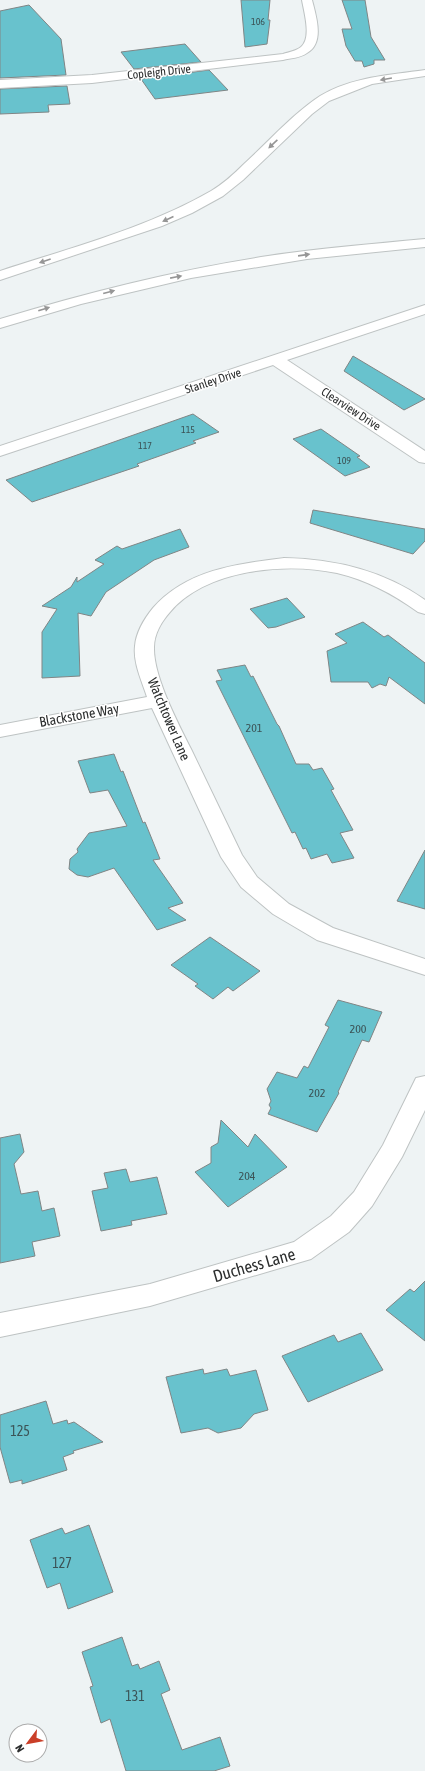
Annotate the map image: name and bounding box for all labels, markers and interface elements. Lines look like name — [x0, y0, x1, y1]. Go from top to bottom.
house number: 106 — [251, 16, 265, 27]
street label: Copleigh Drive — [126, 62, 192, 82]
one-way arrow — [380, 76, 392, 82]
one-way arrow — [268, 139, 278, 149]
one-way arrow — [162, 216, 173, 222]
one-way arrow — [298, 252, 310, 258]
one-way arrow — [39, 258, 51, 264]
one-way arrow — [170, 274, 182, 280]
one-way arrow — [103, 289, 115, 295]
one-way arrow — [39, 306, 51, 312]
street label: Stanley Drive — [183, 365, 243, 397]
street label: Clearview Drive — [319, 385, 383, 433]
house number: 115 — [181, 424, 195, 435]
house number: 117 — [138, 440, 152, 451]
house number: 109 — [337, 455, 351, 466]
street label: Watchtower Lane — [144, 675, 194, 763]
street label: Blackstone Way — [38, 700, 120, 730]
house number: 201 — [246, 721, 263, 735]
house number: 200 — [350, 1022, 367, 1036]
house number: 202 — [309, 1086, 325, 1100]
house number: 204 — [239, 1169, 256, 1183]
street label: Duchess Lane — [211, 1244, 298, 1286]
house number: 125 — [10, 1423, 30, 1439]
house number: 127 — [52, 1555, 72, 1571]
house number: 131 — [125, 1688, 145, 1704]
north arrow — [8, 1723, 48, 1763]
text: N — [13, 1742, 26, 1754]

